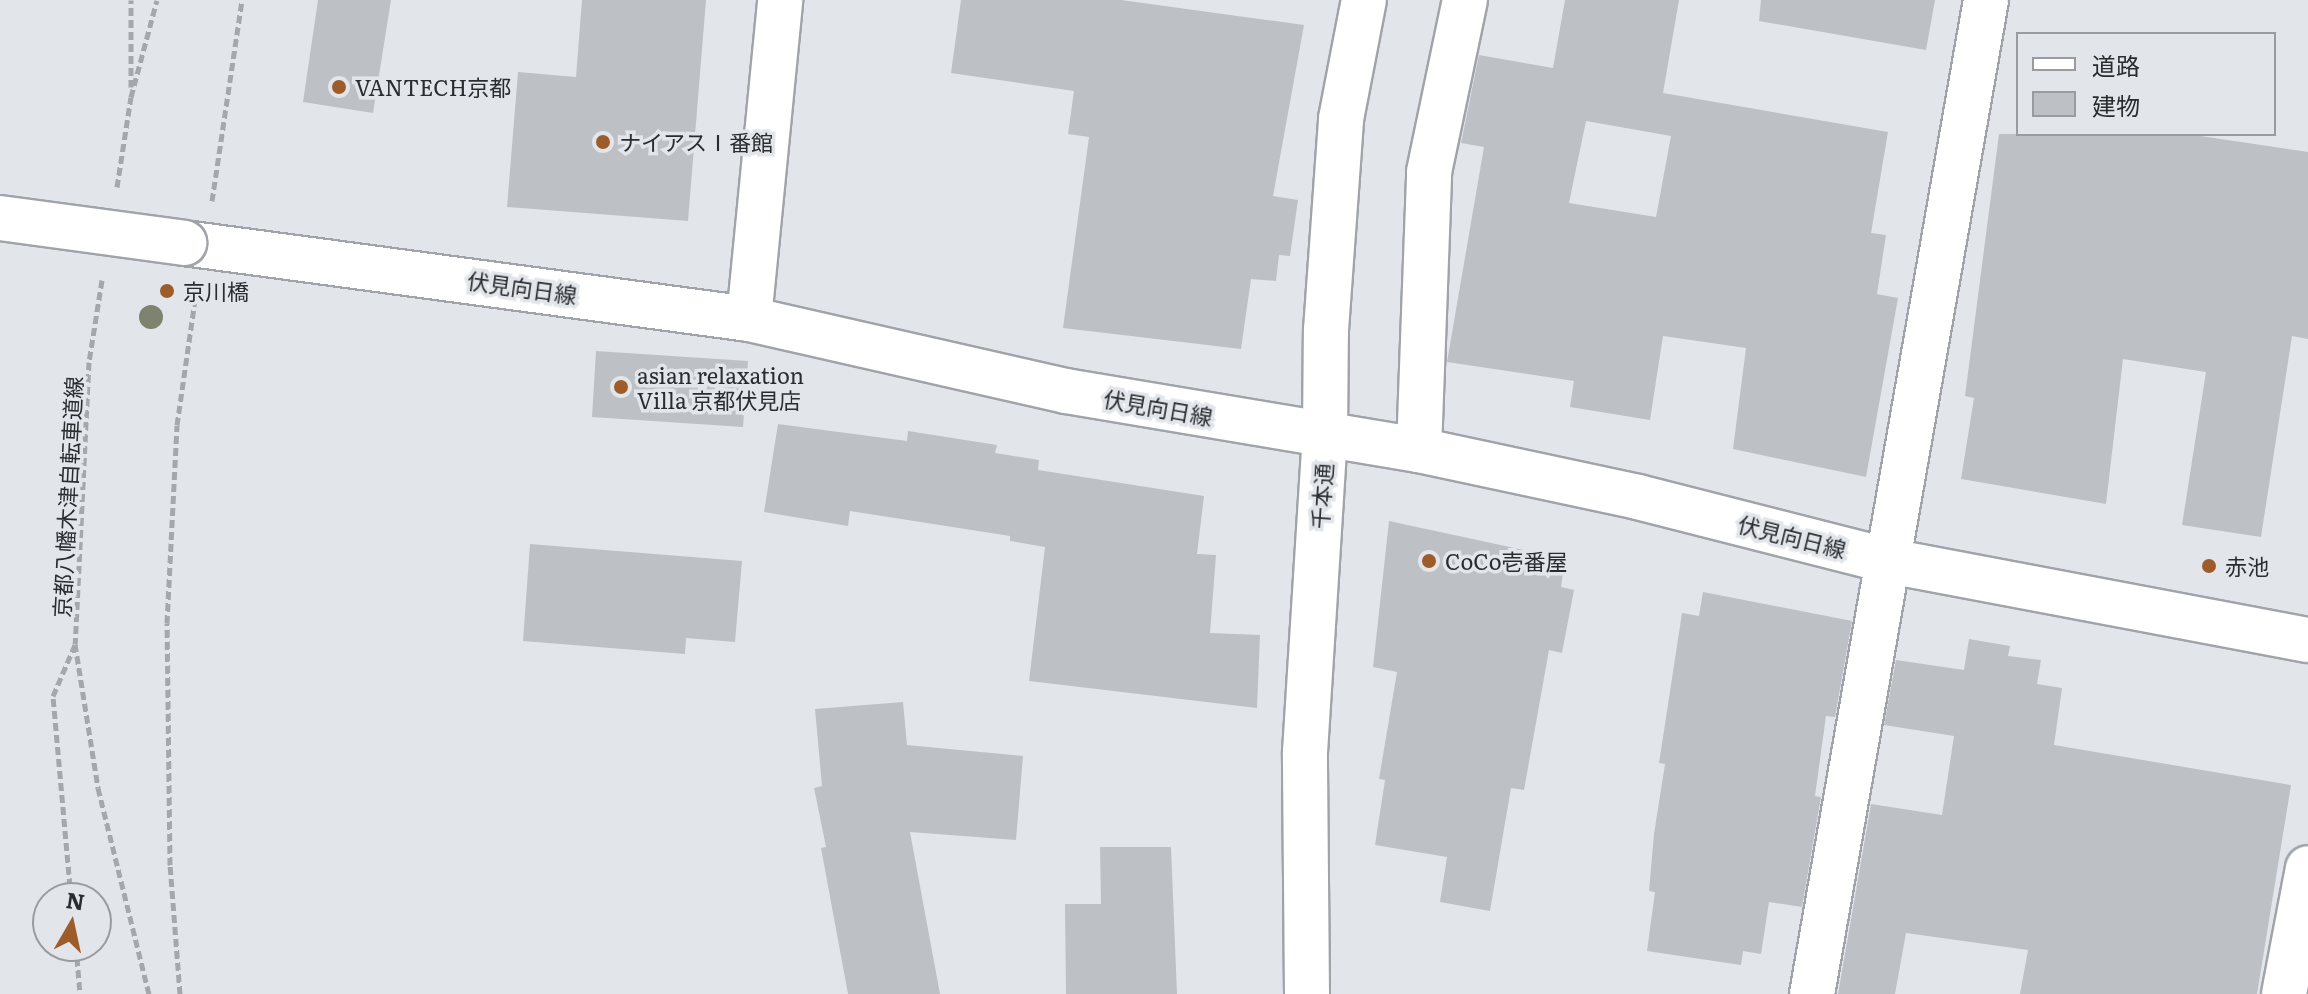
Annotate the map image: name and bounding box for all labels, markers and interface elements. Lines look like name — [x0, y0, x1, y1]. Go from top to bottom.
legend — [2016, 32, 2276, 136]
text: 道路 — [2092, 47, 2140, 82]
place label: VANTECH京都 — [355, 74, 511, 100]
marker: VANTECH京都 — [330, 78, 348, 96]
text: 建物 — [2092, 87, 2140, 122]
place label: ナイアスⅠ番館 — [619, 129, 773, 155]
marker: ナイアスⅠ番館 — [594, 133, 612, 151]
street label: 伏見向日線 — [466, 266, 578, 308]
place label: 京川橋 — [183, 278, 249, 304]
marker: 京川橋 — [158, 282, 176, 300]
place label: asian relaxation Villa 京都伏見店 — [637, 361, 804, 412]
street label: 京都八幡木津自転車道線 — [47, 375, 87, 619]
marker: asian relaxation Villa 京都伏見店 — [612, 378, 630, 396]
street label: 伏見向日線 — [1102, 384, 1214, 430]
street label: 千本通 — [1306, 462, 1336, 530]
street label: 伏見向日線 — [1735, 510, 1849, 562]
place label: CoCo壱番屋 — [1445, 548, 1568, 574]
marker: CoCo壱番屋 — [1420, 552, 1438, 570]
place label: 赤池 — [2225, 553, 2269, 579]
marker: 赤池 — [2200, 557, 2218, 575]
north arrow — [32, 882, 112, 962]
text: N — [64, 882, 87, 918]

